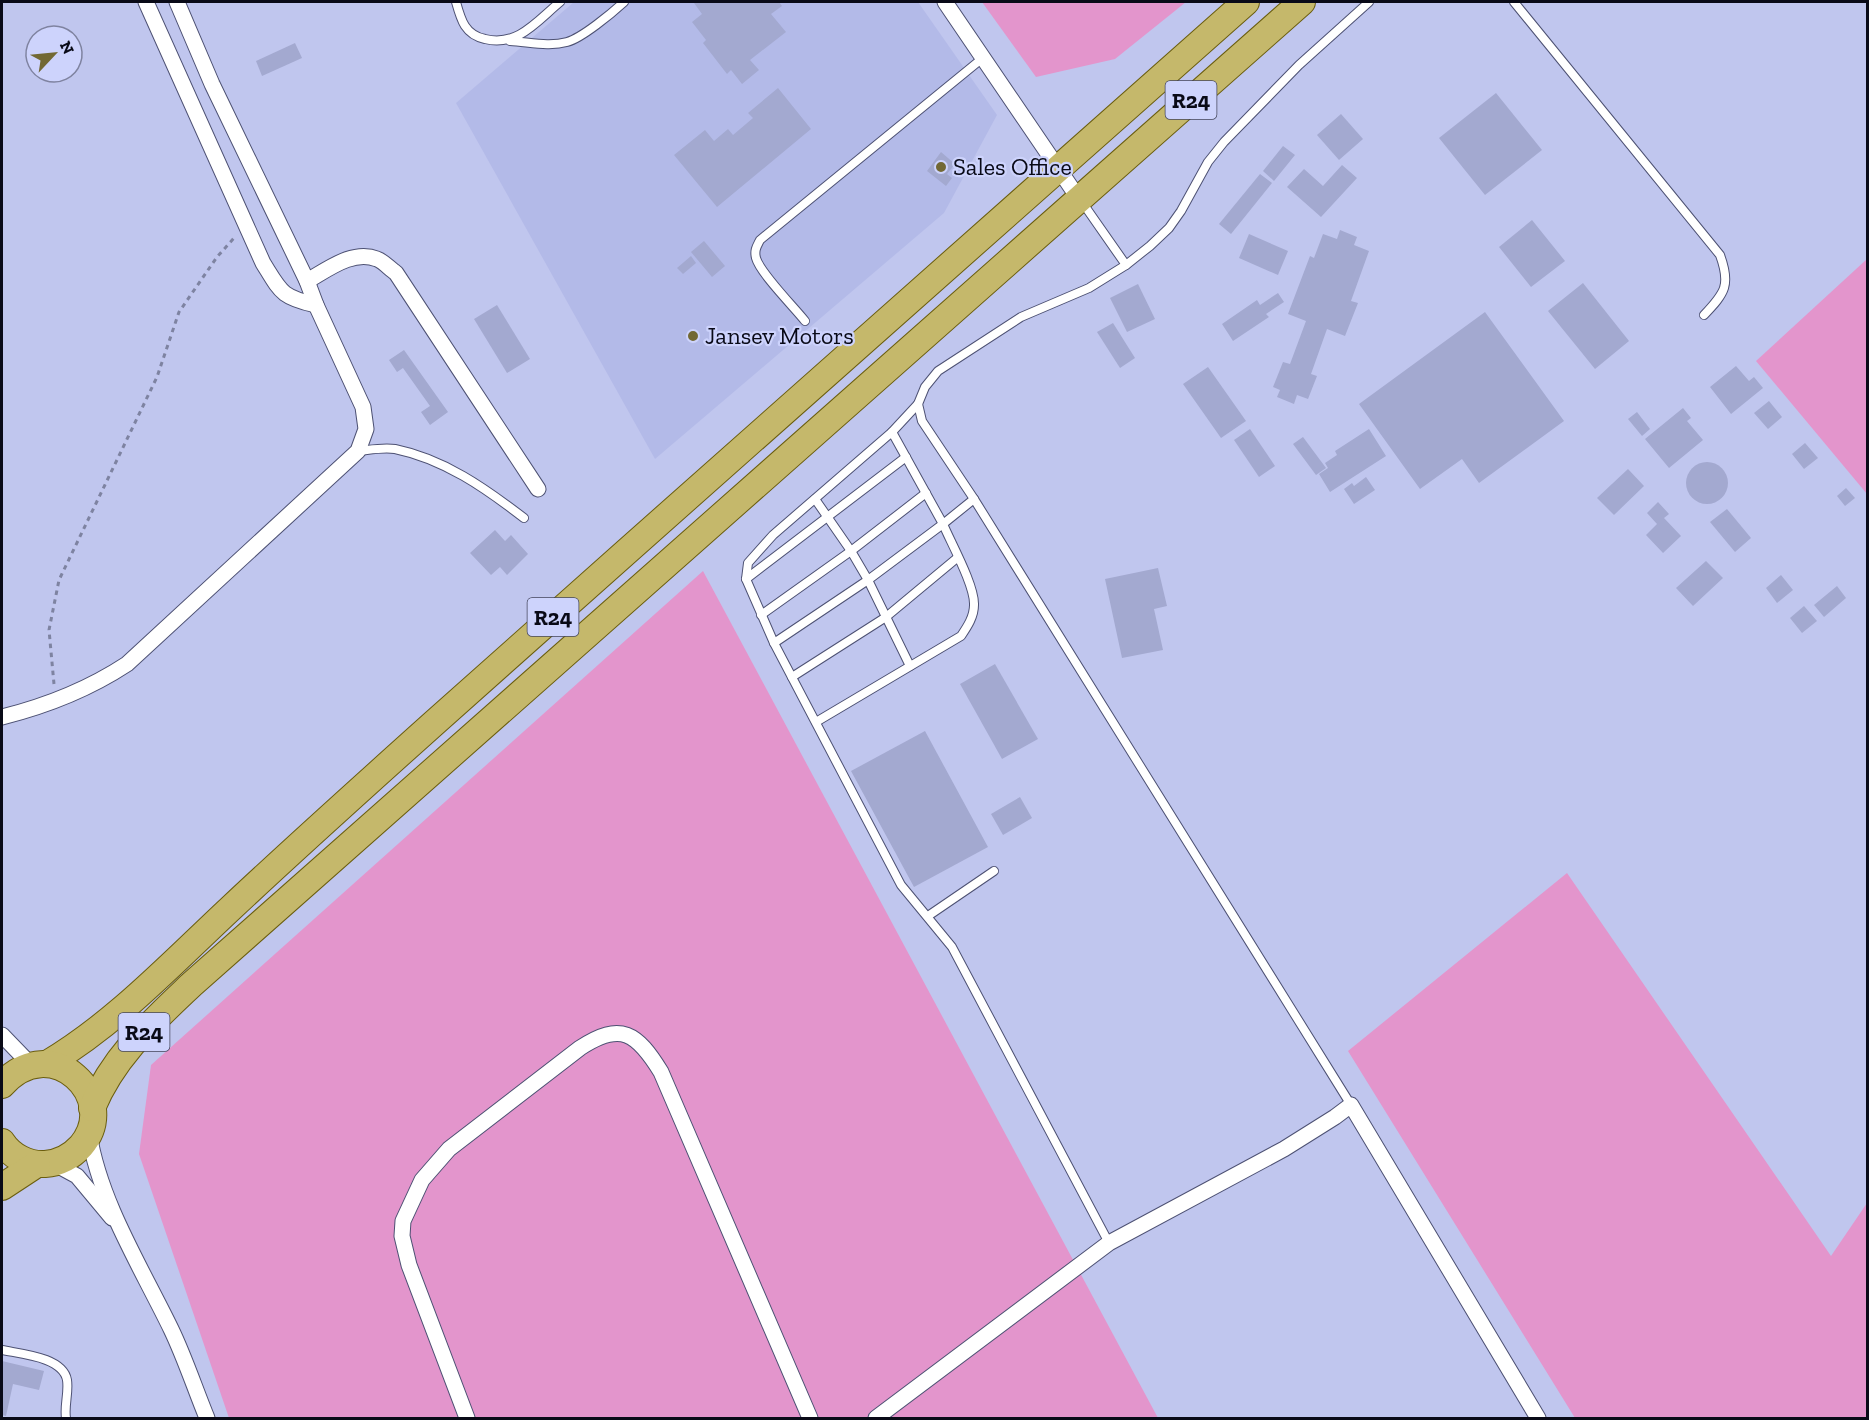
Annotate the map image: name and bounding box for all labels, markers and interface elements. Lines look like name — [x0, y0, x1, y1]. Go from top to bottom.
north arrow — [24, 24, 84, 84]
text: N — [56, 38, 78, 57]
road number: R24 — [1166, 81, 1216, 119]
place label: Sales Office — [953, 152, 1072, 181]
marker: Sales Office — [934, 160, 948, 174]
place label: Jansev Motors — [705, 321, 854, 350]
marker: Jansev Motors — [686, 329, 700, 343]
road number: R24 — [528, 598, 578, 636]
road number: R24 — [118, 1013, 170, 1051]

